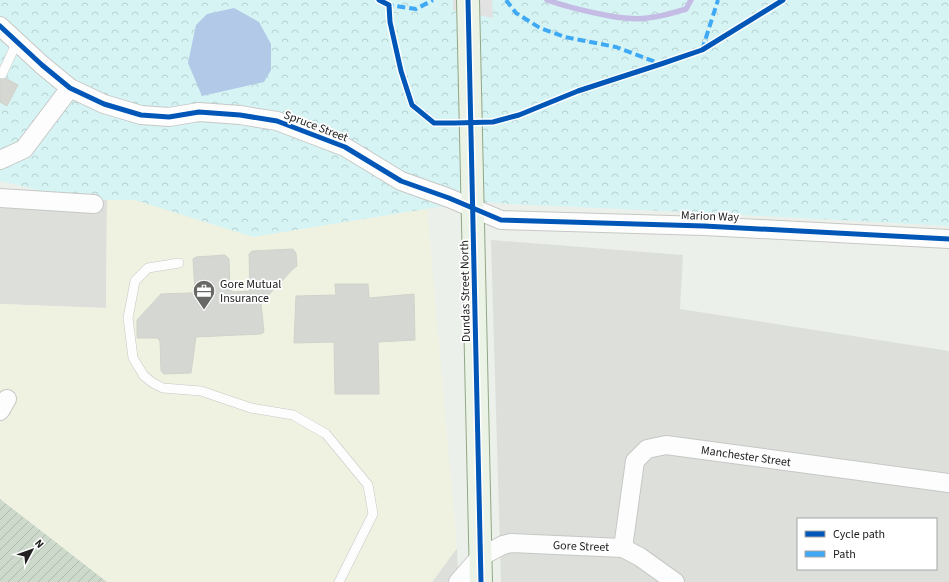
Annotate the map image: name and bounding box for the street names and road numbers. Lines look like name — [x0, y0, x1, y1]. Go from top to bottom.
street label: Spruce Street — [281, 106, 350, 146]
street label: Marion Way — [681, 207, 740, 226]
street label: Dundas Street North — [456, 240, 475, 342]
street label: Manchester Street — [700, 442, 792, 471]
street label: Gore Street — [553, 537, 609, 556]

